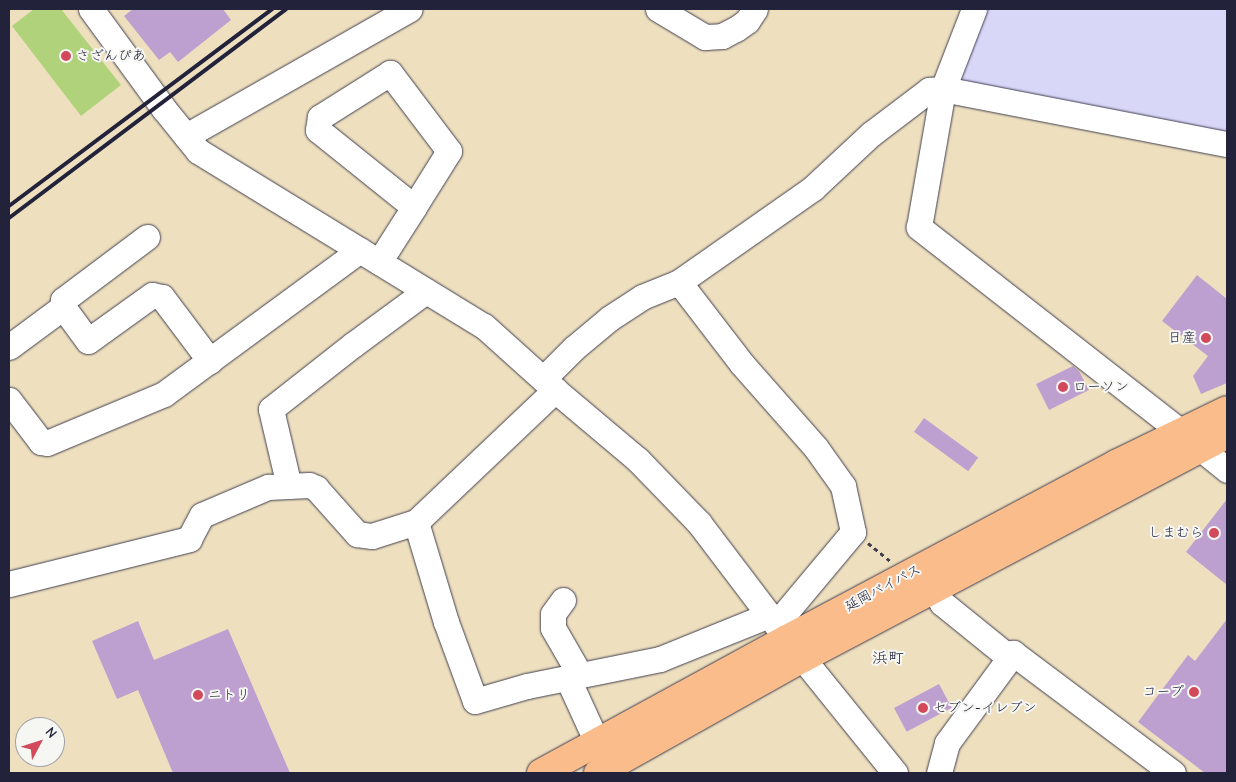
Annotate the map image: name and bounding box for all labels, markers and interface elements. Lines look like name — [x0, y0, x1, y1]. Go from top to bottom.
place label: さざんぴあ — [76, 48, 146, 64]
marker: さざんぴあ — [60, 50, 72, 62]
place label: 日産 — [1168, 330, 1196, 346]
marker: 日産 — [1200, 332, 1212, 344]
place label: ローソン — [1073, 379, 1129, 395]
marker: ローソン — [1057, 381, 1069, 393]
place label: しまむら — [1148, 525, 1204, 541]
marker: しまむら — [1208, 527, 1220, 539]
street label: 延岡バイパス — [842, 561, 924, 615]
district label: 浜町 — [872, 648, 904, 668]
place label: コープ — [1142, 684, 1184, 700]
marker: コープ — [1188, 686, 1200, 698]
place label: ニトリ — [208, 687, 250, 703]
marker: ニトリ — [192, 689, 204, 701]
place label: セブン-イレブン — [933, 700, 1037, 716]
marker: セブン-イレブン — [917, 702, 929, 714]
north arrow — [15, 717, 65, 767]
text: N — [42, 724, 61, 742]

